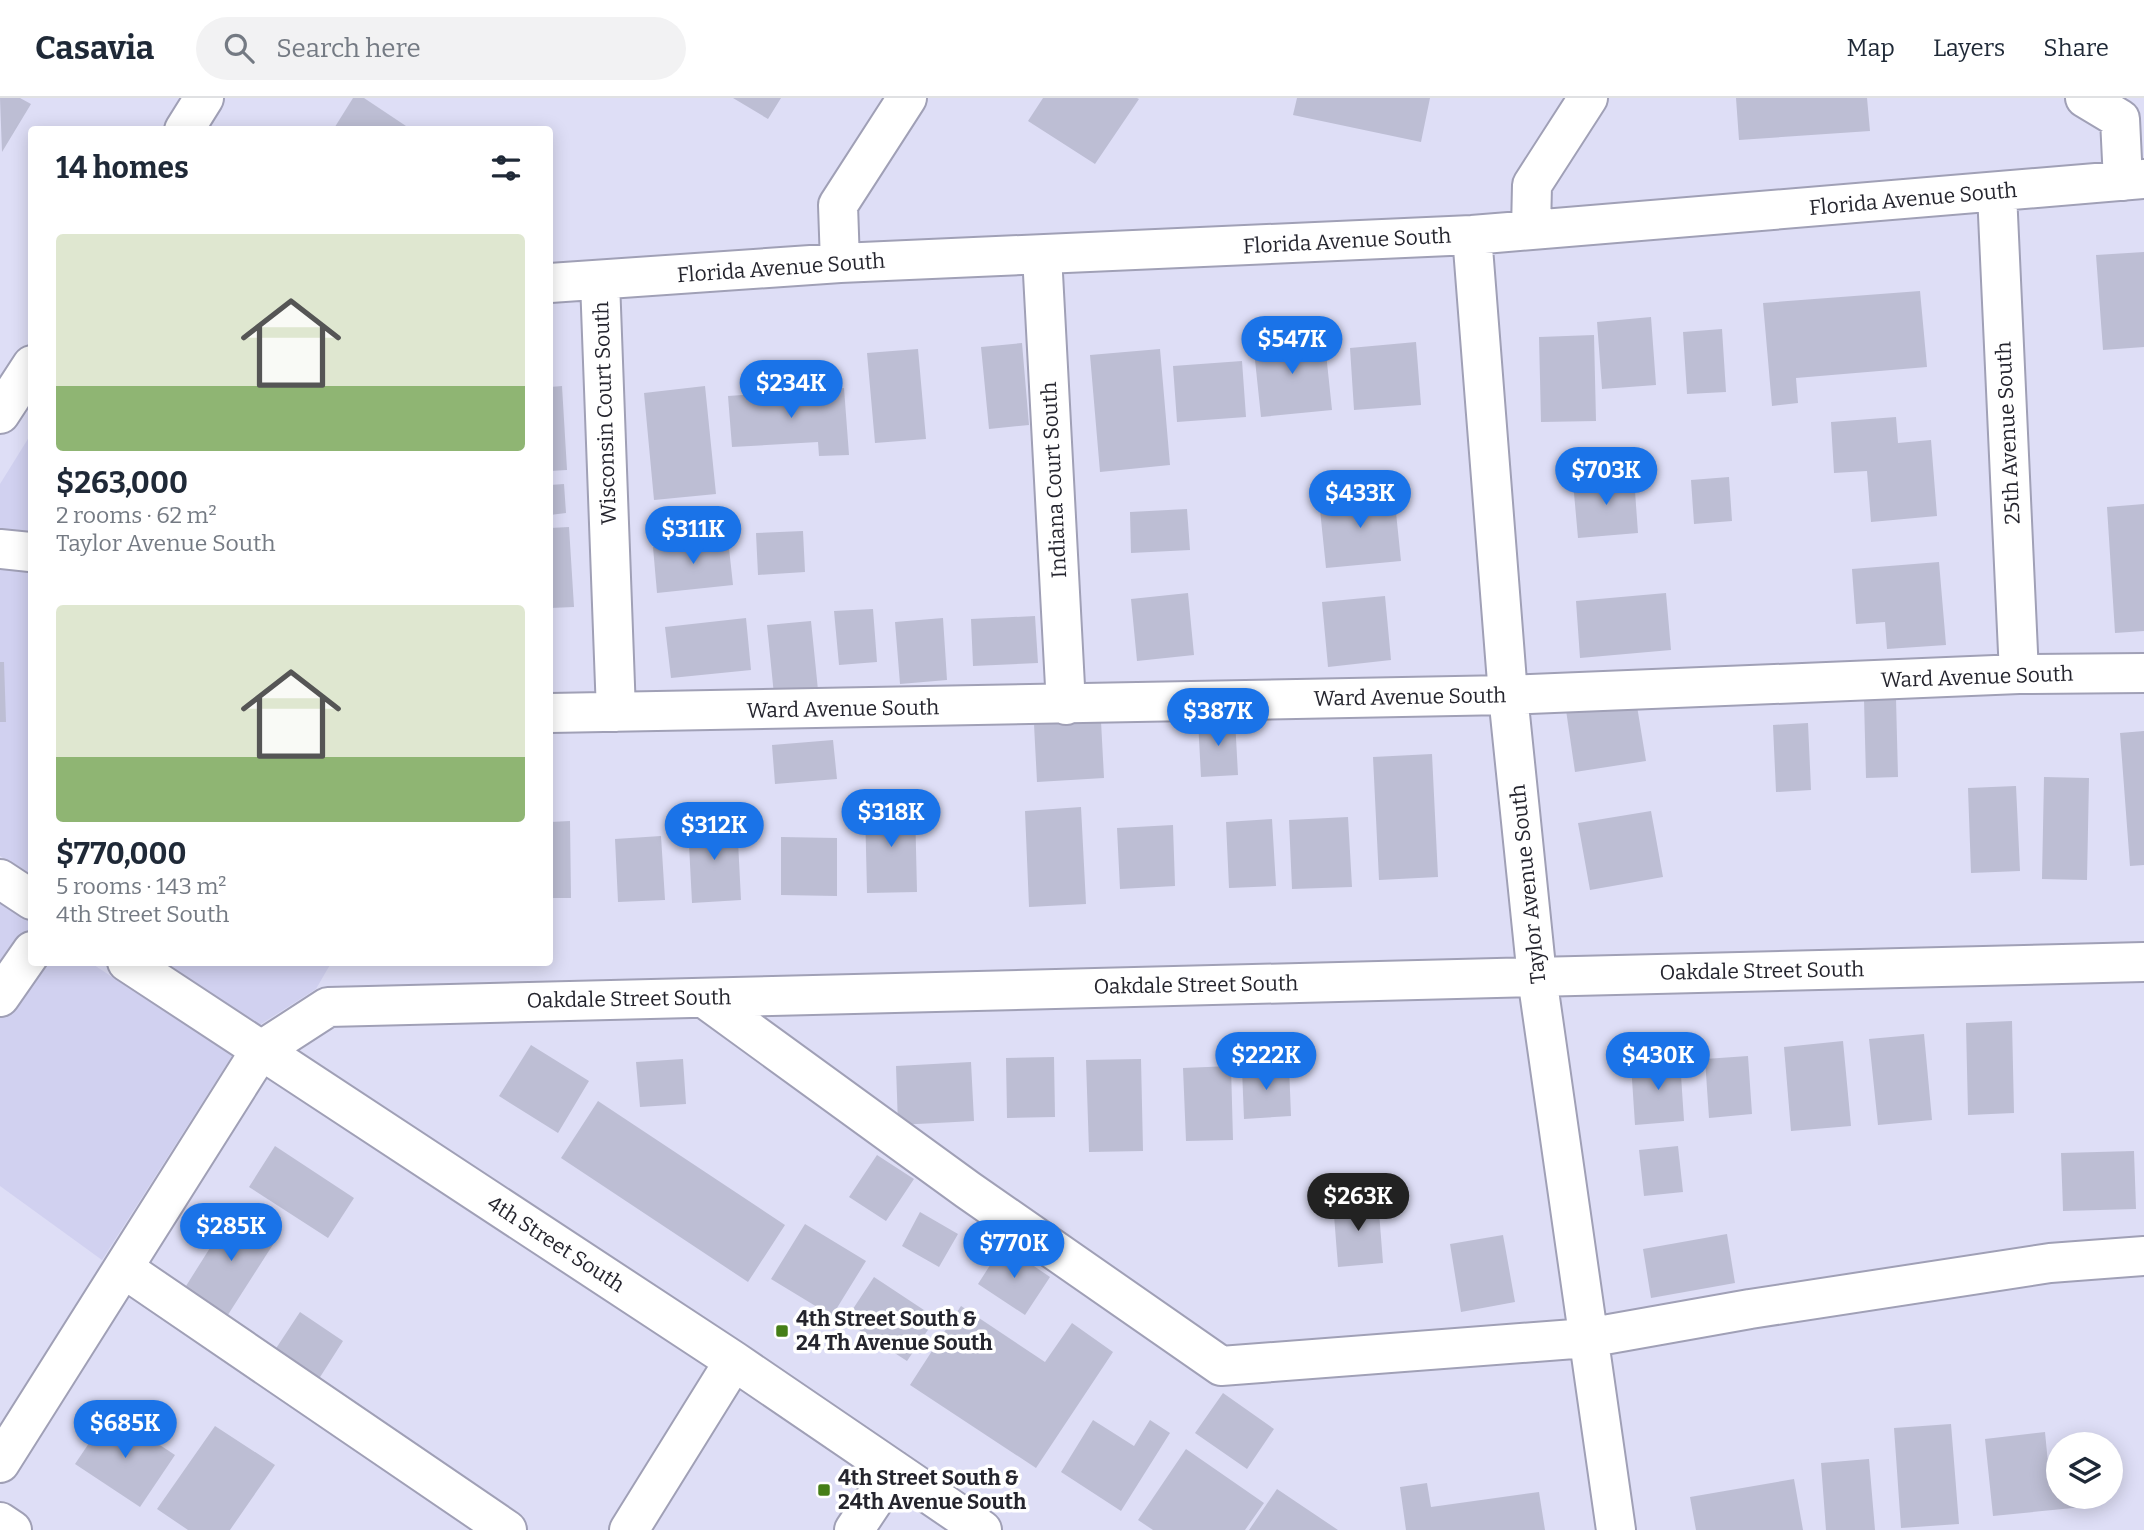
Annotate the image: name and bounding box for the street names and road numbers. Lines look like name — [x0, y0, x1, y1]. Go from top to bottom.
street label: Florida Avenue South — [1808, 177, 2018, 221]
street label: Florida Avenue South — [1242, 223, 1452, 259]
street label: Florida Avenue South — [676, 248, 886, 288]
street label: Wisconsin Court South — [588, 301, 622, 525]
street label: 25th Avenue South — [1990, 341, 2026, 525]
street label: Indiana Court South — [1036, 381, 1072, 579]
street label: Ward Avenue South — [1880, 661, 2074, 693]
street label: Ward Avenue South — [1314, 682, 1506, 712]
street label: Ward Avenue South — [747, 694, 939, 724]
street label: Taylor Avenue South — [1505, 783, 1551, 985]
street label: Oakdale Street South — [1659, 956, 1865, 986]
street label: Oakdale Street South — [1093, 970, 1299, 1000]
street label: Oakdale Street South — [526, 984, 732, 1014]
street label: 4th Street South — [483, 1190, 629, 1298]

